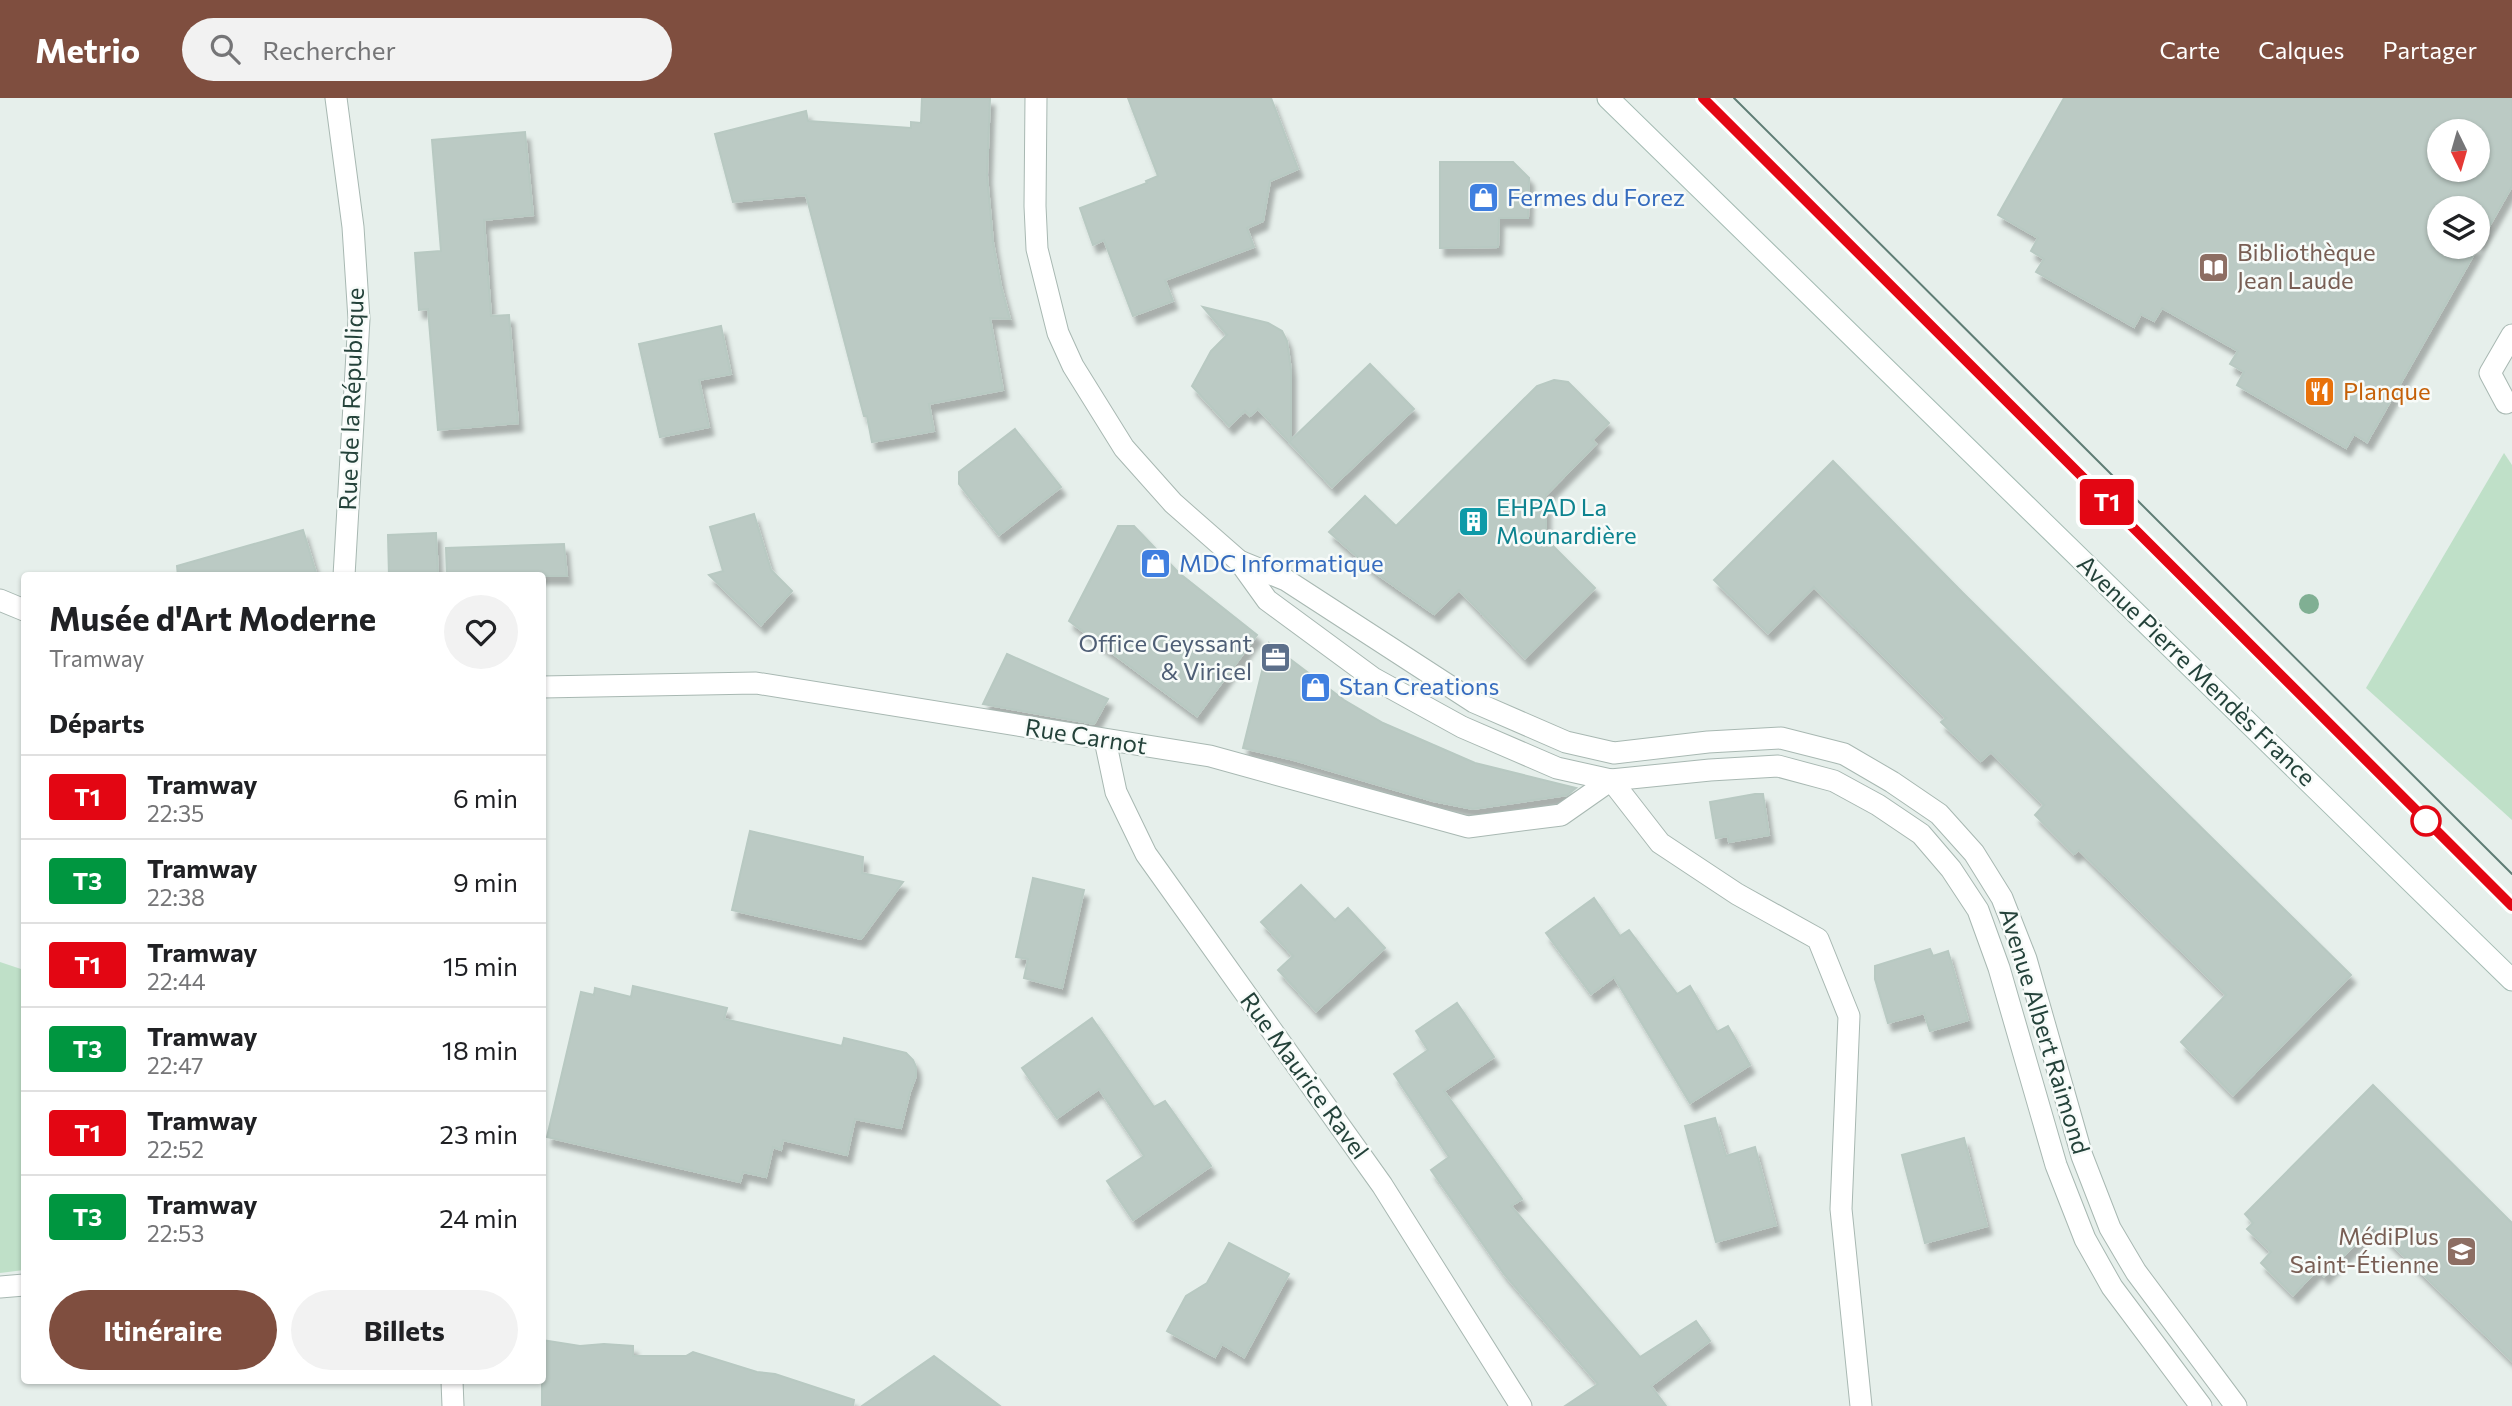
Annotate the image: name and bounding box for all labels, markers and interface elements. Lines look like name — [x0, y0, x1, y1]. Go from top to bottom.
search box — [182, 18, 672, 81]
text: Metrio — [35, 29, 140, 70]
icon: search — [206, 30, 244, 68]
text: Rechercher — [262, 34, 396, 65]
text: Carte — [2159, 35, 2220, 64]
text: Calques — [2258, 35, 2344, 64]
text: Partager — [2382, 35, 2477, 64]
north arrow — [2427, 119, 2490, 182]
map controls — [2427, 119, 2490, 259]
shop icon: Fermes du Forez — [1467, 181, 1501, 215]
place label: Fermes du Forez — [1507, 182, 1685, 211]
button: layers — [2427, 196, 2490, 259]
place label: Bibliothèque Jean Laude — [2237, 237, 2376, 294]
library icon: Bibliothèque Jean Laude — [2197, 250, 2231, 284]
street label: Rue de la République — [332, 287, 369, 511]
restaurant icon: Planque — [2303, 375, 2337, 409]
place label: Planque — [2343, 376, 2431, 405]
line badge: T1 — [2076, 479, 2138, 525]
text: T1 — [2094, 487, 2120, 516]
place label: EHPAD La Mounardière — [1496, 492, 1637, 549]
building icon: EHPAD La Mounardière — [1456, 505, 1490, 539]
shop icon: MDC Informatique — [1139, 547, 1173, 581]
place label: MDC Informatique — [1179, 548, 1384, 577]
street label: Avenue Pierre Mendès France — [2072, 549, 2322, 791]
button: heart — [444, 595, 518, 669]
text: Musée d'Art Moderne — [49, 597, 376, 638]
place label: Office Geyssant & Viricel — [1078, 628, 1252, 685]
office icon: Office Geyssant & Viricel — [1258, 641, 1292, 675]
text: Tramway — [49, 644, 144, 672]
shop icon: Stan Creations — [1299, 670, 1333, 704]
place label: Stan Creations — [1339, 671, 1499, 700]
text: Départs — [49, 707, 145, 738]
street label: Rue Carnot — [1023, 712, 1149, 759]
text: Tramway — [147, 768, 258, 799]
text: T1 — [74, 782, 101, 811]
text: 6 min — [453, 782, 518, 813]
text: 22:35 — [147, 799, 204, 827]
unlabelled marker — [2411, 806, 2441, 836]
text: Tramway — [147, 852, 258, 883]
text: T3 — [73, 866, 102, 895]
text: 9 min — [453, 866, 518, 897]
text: 22:38 — [147, 883, 205, 911]
street label: Avenue Albert Raimond — [1994, 904, 2097, 1157]
text: Tramway — [147, 936, 258, 967]
text: T1 — [74, 950, 101, 979]
text: 15 min — [443, 950, 518, 981]
text: 22:44 — [147, 967, 206, 995]
street label: Rue Maurice Ravel — [1235, 986, 1375, 1164]
text: Tramway — [147, 1020, 258, 1051]
text: T3 — [73, 1034, 102, 1063]
text: 18 min — [442, 1034, 518, 1065]
text: 22:47 — [147, 1051, 203, 1079]
text: Tramway — [147, 1104, 258, 1135]
text: T1 — [74, 1118, 101, 1147]
text: 23 min — [440, 1118, 518, 1149]
text: 22:52 — [147, 1135, 204, 1163]
text: Tramway — [147, 1188, 258, 1219]
text: T3 — [73, 1202, 102, 1231]
text: 24 min — [439, 1202, 518, 1233]
text: 22:53 — [147, 1219, 204, 1247]
place label: MédiPlus Saint-Étienne — [2290, 1221, 2439, 1278]
school or university icon: MédiPlus Saint-Étienne — [2445, 1234, 2479, 1268]
button: Itinéraire — [49, 1290, 277, 1370]
button: Billets — [291, 1290, 518, 1370]

